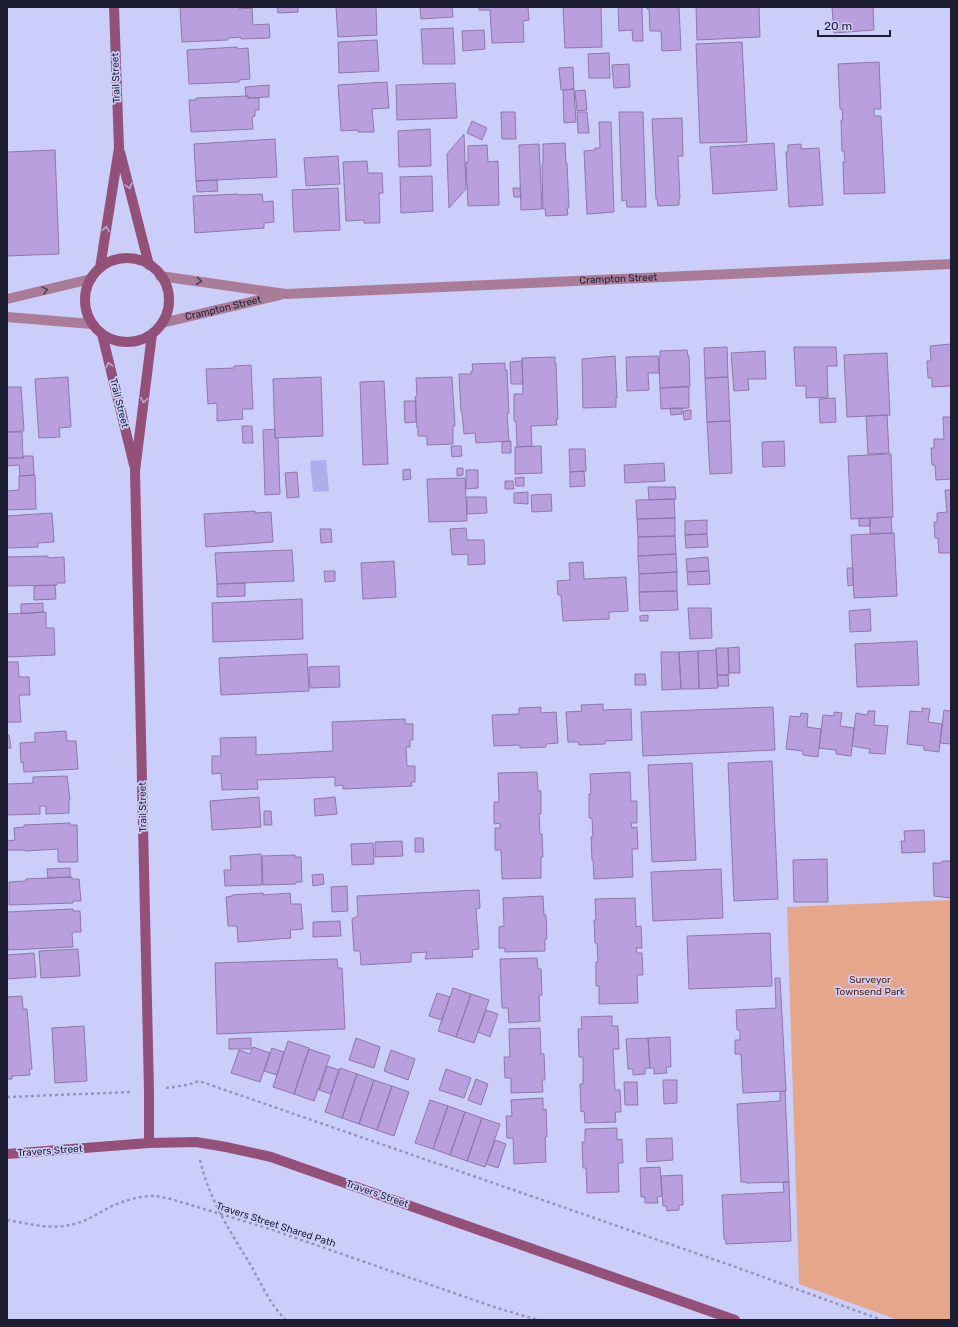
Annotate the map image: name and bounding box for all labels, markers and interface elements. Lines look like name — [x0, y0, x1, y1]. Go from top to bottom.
scale bar — [818, 12, 890, 38]
text: 20 m — [824, 19, 852, 33]
street label: Trail Street — [109, 53, 123, 103]
one-way arrow — [124, 183, 132, 189]
one-way arrow — [101, 226, 110, 232]
street label: Crampton Street — [579, 271, 658, 287]
one-way arrow — [196, 276, 202, 285]
one-way arrow — [42, 286, 48, 294]
street label: Crampton Street — [184, 294, 263, 323]
one-way arrow — [106, 362, 114, 368]
street label: Trail Street — [107, 377, 131, 429]
one-way arrow — [140, 397, 149, 403]
street label: Trail Street — [137, 782, 149, 832]
park label: Surveyor Townsend Park — [835, 974, 906, 998]
street label: Travers Street — [17, 1143, 83, 1159]
street label: Travers Street — [344, 1178, 410, 1210]
street label: Travers Street Shared Path — [215, 1200, 337, 1250]

